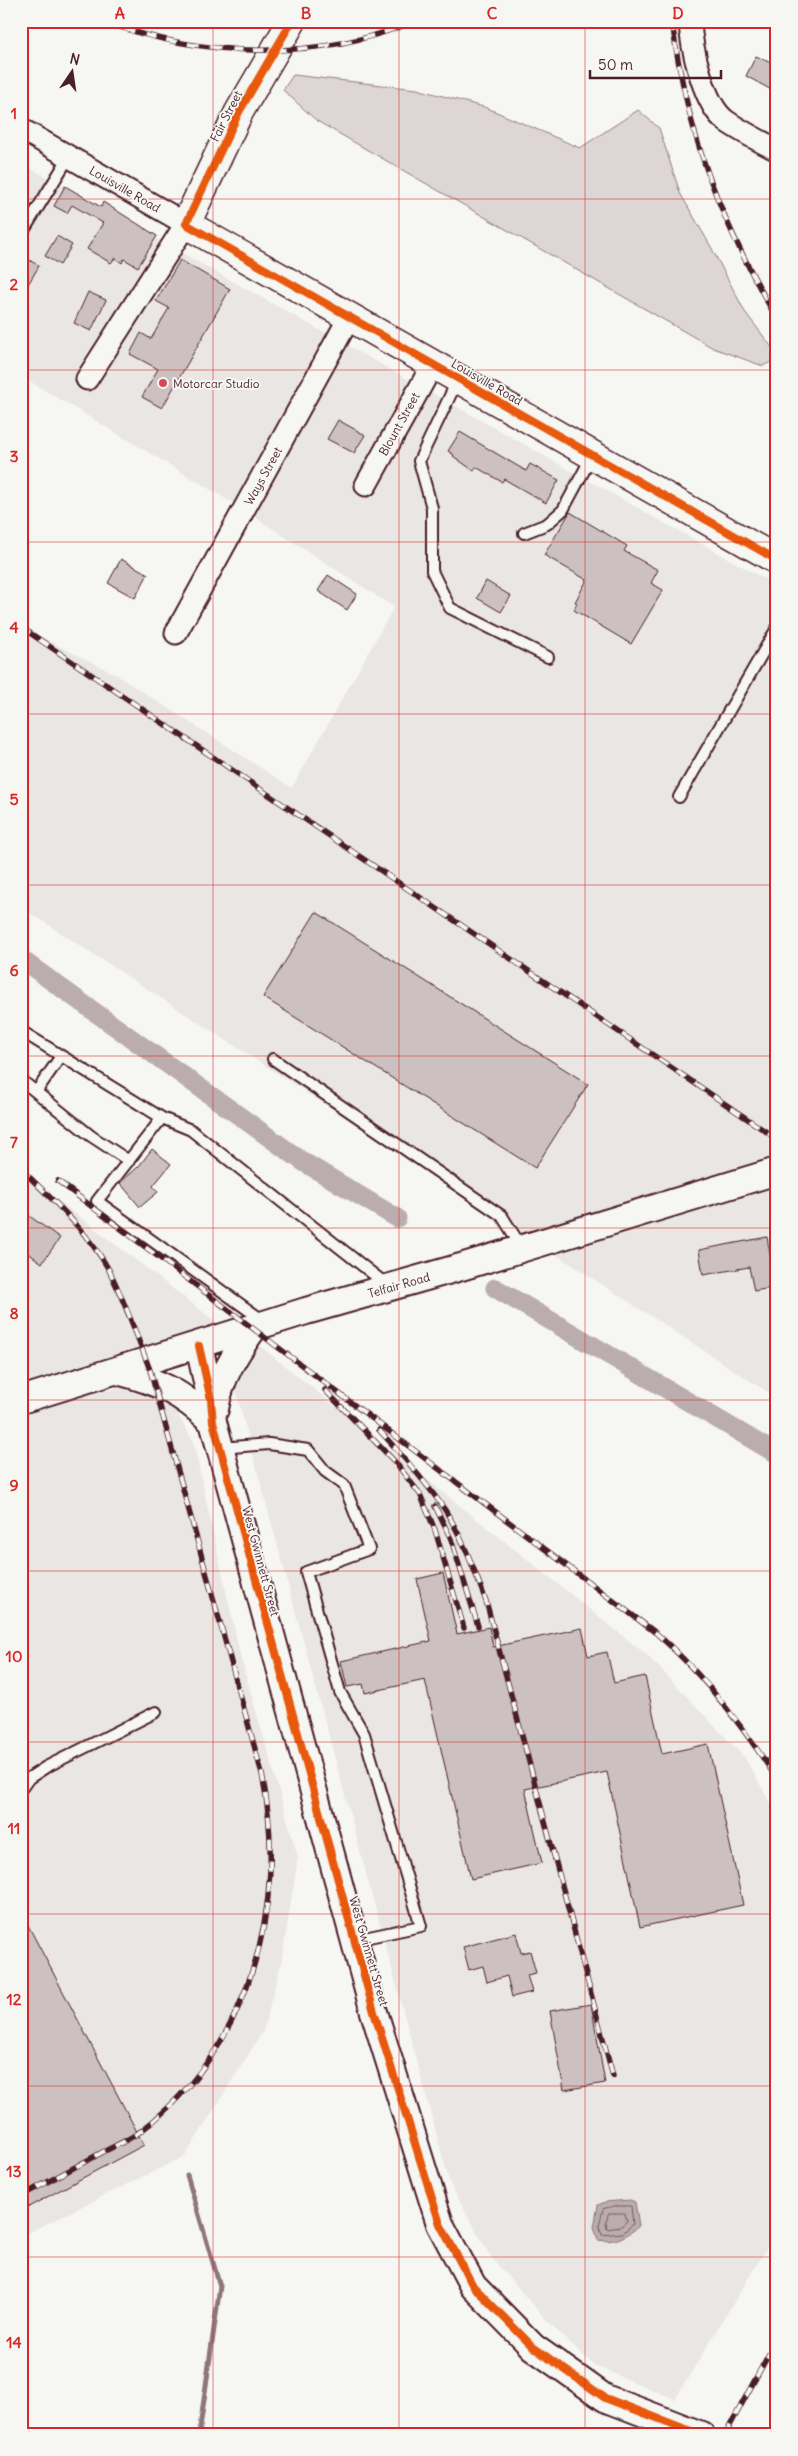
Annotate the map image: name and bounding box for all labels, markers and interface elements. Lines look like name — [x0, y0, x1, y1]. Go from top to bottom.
text: A — [115, 3, 125, 23]
text: B — [301, 3, 312, 23]
text: C — [487, 3, 498, 23]
text: D — [672, 3, 684, 23]
north arrow — [48, 48, 98, 98]
scale bar — [590, 48, 722, 80]
text: N — [68, 49, 82, 69]
text: 50 m — [598, 55, 633, 74]
street label: Fair Street — [207, 88, 245, 144]
text: 1 — [11, 103, 17, 123]
street label: Louisville Road — [87, 163, 163, 215]
text: 2 — [10, 274, 19, 294]
street label: Louisville Road — [449, 356, 525, 408]
place label: Motorcar Studio — [173, 376, 260, 391]
marker: Motorcar Studio — [157, 377, 169, 389]
street label: Blount Street — [375, 390, 423, 458]
street label: Ways Street — [241, 444, 285, 508]
text: 3 — [9, 446, 19, 466]
text: 4 — [9, 617, 19, 637]
text: 5 — [9, 789, 19, 809]
text: 6 — [9, 960, 19, 980]
text: 7 — [10, 1132, 18, 1152]
street label: Telfair Road — [366, 1269, 432, 1301]
text: 8 — [9, 1303, 19, 1323]
text: 9 — [9, 1475, 19, 1495]
street label: West Gwinnett Street — [239, 1504, 283, 1618]
text: 10 — [6, 1646, 22, 1666]
text: 11 — [8, 1818, 20, 1838]
street label: West Gwinnett Street — [346, 1894, 392, 2008]
text: 12 — [6, 1989, 22, 2009]
text: 13 — [6, 2161, 22, 2181]
text: 14 — [6, 2332, 22, 2352]

